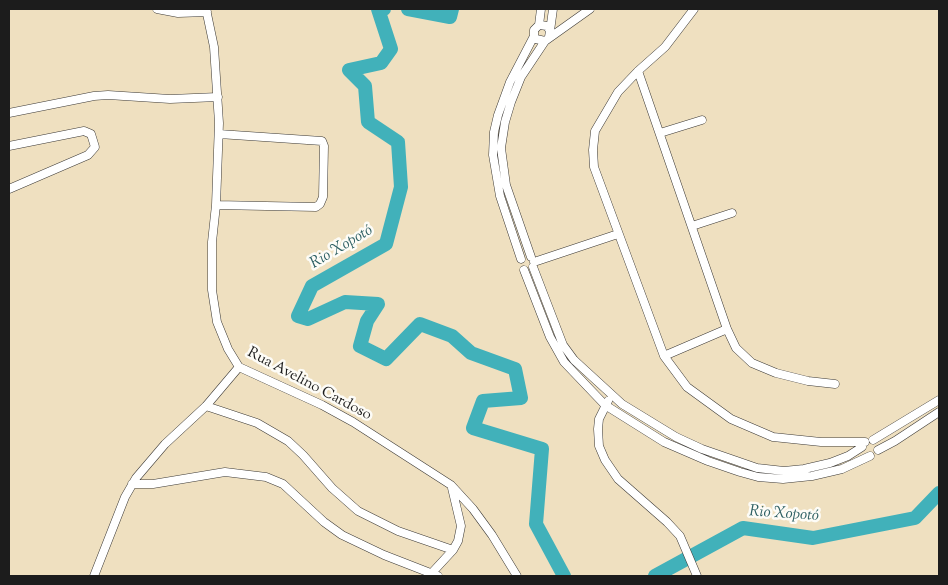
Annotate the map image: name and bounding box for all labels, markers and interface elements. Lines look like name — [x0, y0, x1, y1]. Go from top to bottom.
water label: Rio Xopotó — [307, 222, 377, 274]
street label: Rua Avelino Cardoso — [244, 345, 374, 425]
water label: Rio Xopotó — [749, 503, 819, 527]

